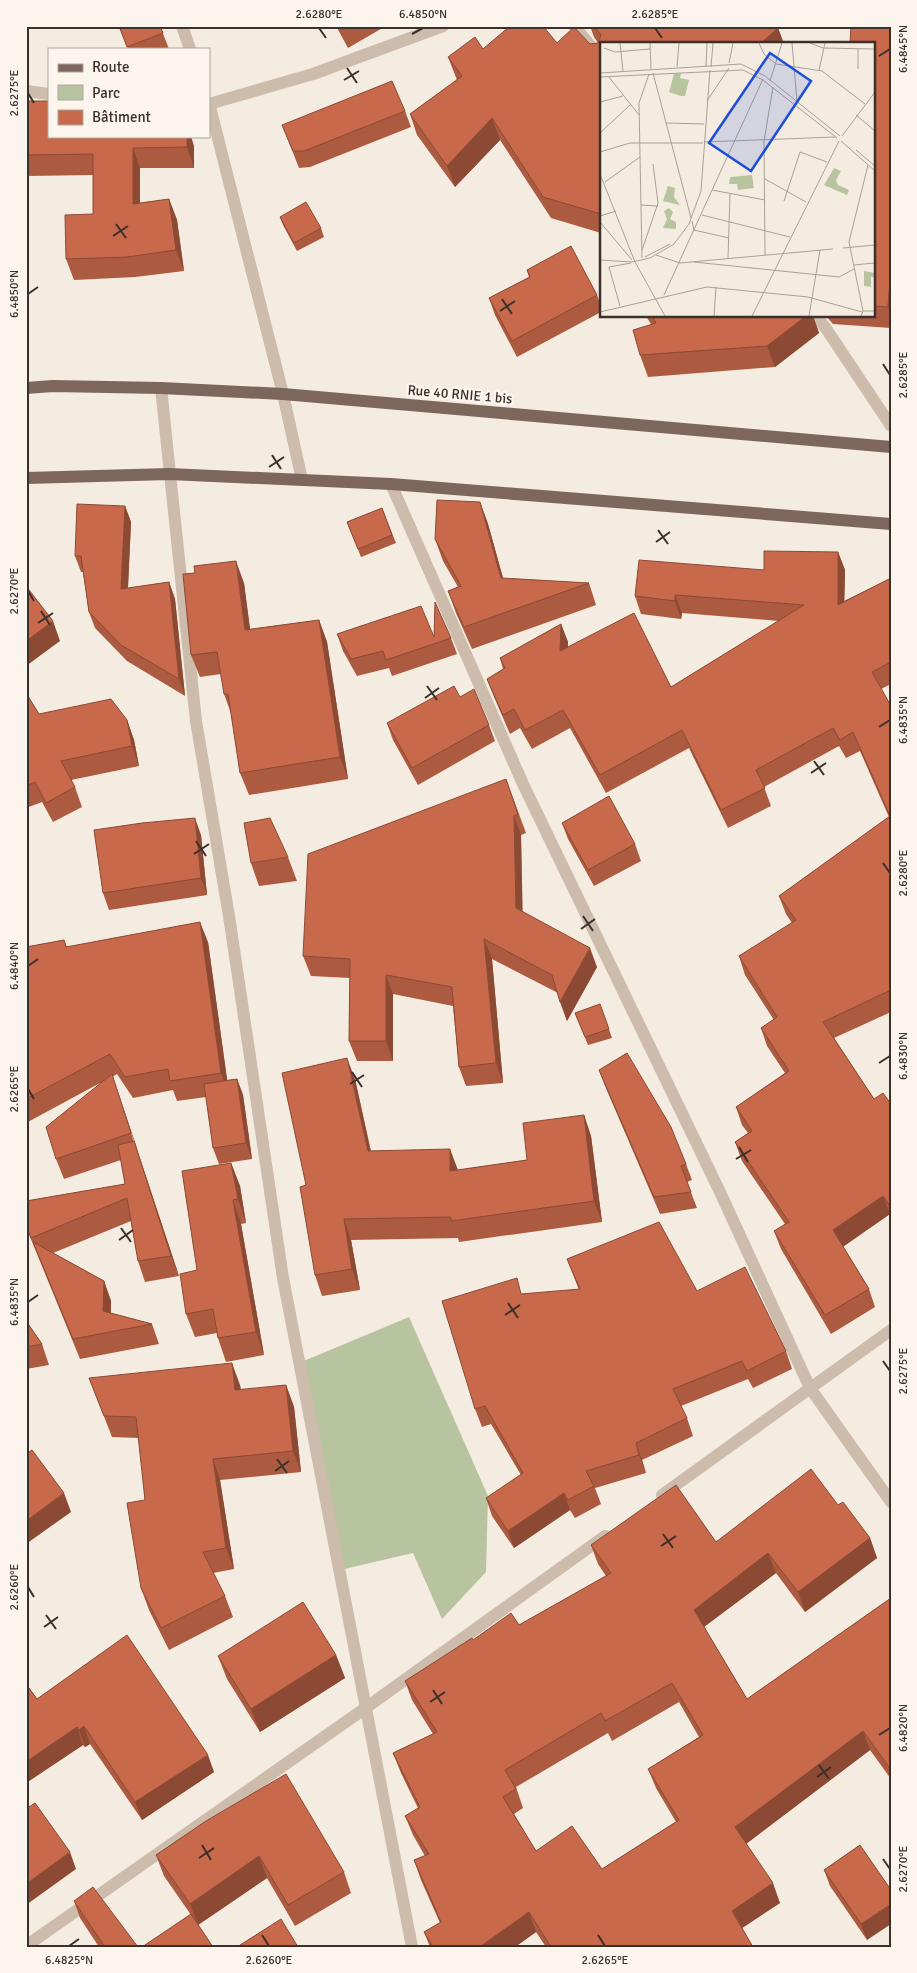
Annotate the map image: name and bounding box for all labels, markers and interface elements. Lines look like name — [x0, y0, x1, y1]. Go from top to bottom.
text: 2.6280°E — [296, 7, 343, 22]
text: 6.4850°N — [399, 7, 447, 22]
text: 2.6285°E — [632, 7, 679, 22]
text: 6.4845°N — [896, 25, 911, 73]
inset map — [600, 42, 874, 318]
legend — [48, 48, 210, 138]
text: Route — [92, 58, 129, 76]
text: 2.6275°E — [7, 69, 22, 116]
text: Parc — [92, 84, 120, 102]
text: Bâtiment — [92, 108, 151, 126]
text: 6.4850°N — [7, 270, 22, 318]
text: 2.6285°E — [896, 351, 911, 398]
street label: Rue 40 RNIE 1 bis — [407, 381, 513, 408]
text: 2.6270°E — [7, 567, 22, 614]
text: 6.4835°N — [896, 696, 911, 744]
text: 2.6280°E — [896, 849, 911, 896]
text: 6.4840°N — [7, 942, 22, 990]
text: 6.4830°N — [896, 1032, 911, 1080]
text: 2.6265°E — [7, 1065, 22, 1112]
text: 6.4835°N — [7, 1278, 22, 1326]
text: 2.6275°E — [896, 1347, 911, 1394]
text: 2.6260°E — [7, 1563, 22, 1610]
text: 6.4820°N — [896, 1704, 911, 1752]
text: 2.6270°E — [896, 1845, 911, 1892]
text: 6.4825°N — [45, 1953, 93, 1968]
text: 2.6260°E — [246, 1953, 293, 1968]
text: 2.6265°E — [582, 1953, 629, 1968]

